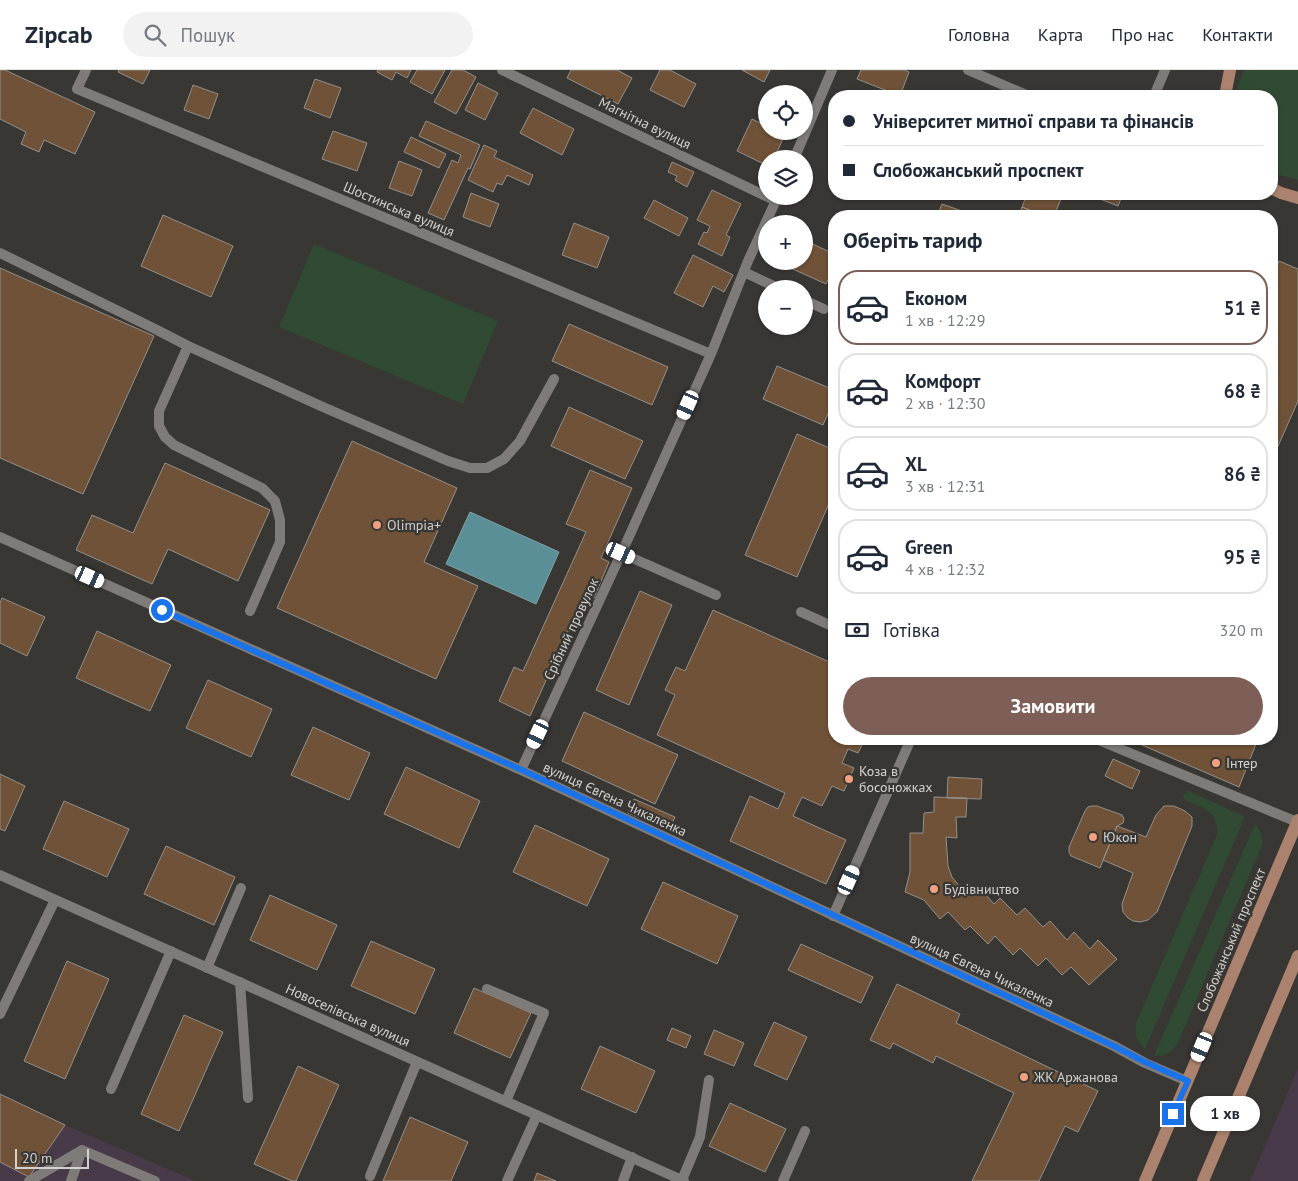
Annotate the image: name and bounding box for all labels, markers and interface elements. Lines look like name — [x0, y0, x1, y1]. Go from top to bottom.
search box — [123, 12, 473, 57]
text: Zipcab — [25, 19, 93, 50]
icon: search — [141, 21, 169, 49]
text: Пошук — [181, 23, 235, 47]
text: Головна — [948, 23, 1010, 46]
text: Карта — [1038, 23, 1083, 46]
text: Про нас — [1111, 23, 1174, 46]
text: Контакти — [1202, 23, 1273, 46]
map controls — [758, 85, 813, 335]
button: locate — [758, 85, 813, 140]
street label: Магнітна вулиця — [596, 93, 694, 153]
text: Університет митної справи та фінансів — [873, 109, 1194, 133]
button: layers — [758, 150, 813, 205]
text: Слобожанський проспект — [873, 158, 1083, 182]
street label: Шостинська вулиця — [341, 177, 457, 241]
button: + — [758, 215, 813, 270]
text: Оберіть тариф — [843, 226, 982, 254]
button: − — [758, 280, 813, 335]
icon: car — [845, 285, 890, 330]
text: Економ — [905, 286, 967, 310]
text: 51 ₴ — [1224, 296, 1261, 320]
text: 1 хв · 12:29 — [905, 310, 985, 330]
icon: car — [845, 368, 890, 413]
text: Комфорт — [905, 369, 981, 393]
text: 68 ₴ — [1224, 379, 1261, 403]
car — [675, 388, 700, 422]
text: 2 хв · 12:30 — [905, 393, 985, 413]
icon: car — [845, 451, 890, 496]
text: XL — [905, 452, 927, 476]
text: 86 ₴ — [1224, 462, 1261, 486]
text: 3 хв · 12:31 — [905, 476, 985, 496]
place label: Olimpia+ — [387, 516, 441, 534]
marker: Olimpia+ — [371, 519, 383, 531]
icon: car — [845, 534, 890, 579]
text: Green — [905, 535, 953, 559]
car — [604, 540, 637, 566]
text: 95 ₴ — [1224, 545, 1261, 569]
text: 4 хв · 12:32 — [905, 559, 985, 579]
car — [73, 564, 106, 590]
street label: Срібний провулок — [539, 575, 603, 683]
route start — [151, 599, 173, 621]
icon: cash — [843, 616, 871, 644]
text: Готівка — [883, 618, 940, 642]
text: 320 m — [1220, 620, 1263, 640]
button: Замовити — [843, 677, 1263, 735]
car — [524, 717, 551, 751]
place label: Інтер — [1226, 754, 1258, 772]
marker: Інтер — [1210, 757, 1222, 769]
street label: вулиця Євгена Чикаленка — [540, 758, 690, 840]
place label: Коза в босоножках — [859, 762, 933, 796]
marker: Коза в босоножках — [843, 773, 855, 785]
place label: Юкон — [1103, 828, 1137, 846]
marker: Юкон — [1087, 831, 1099, 843]
car — [836, 863, 861, 897]
street label: Слобожанський проспект — [1192, 865, 1270, 1015]
place label: Будівництво — [944, 880, 1019, 898]
marker: Будівництво — [928, 883, 940, 895]
street label: вулиця Євгена Чикаленка — [907, 929, 1057, 1011]
street label: Новоселівська вулиця — [283, 979, 413, 1051]
car — [1189, 1030, 1214, 1064]
place label: ЖК Аржанова — [1033, 1068, 1118, 1086]
marker: ЖК Аржанова — [1018, 1071, 1030, 1083]
callout: 1 хв — [1190, 1096, 1260, 1132]
route end — [1162, 1103, 1184, 1125]
text: 1 хв — [1210, 1103, 1240, 1123]
scale bar — [15, 1146, 89, 1169]
text: 20 m — [22, 1149, 52, 1167]

